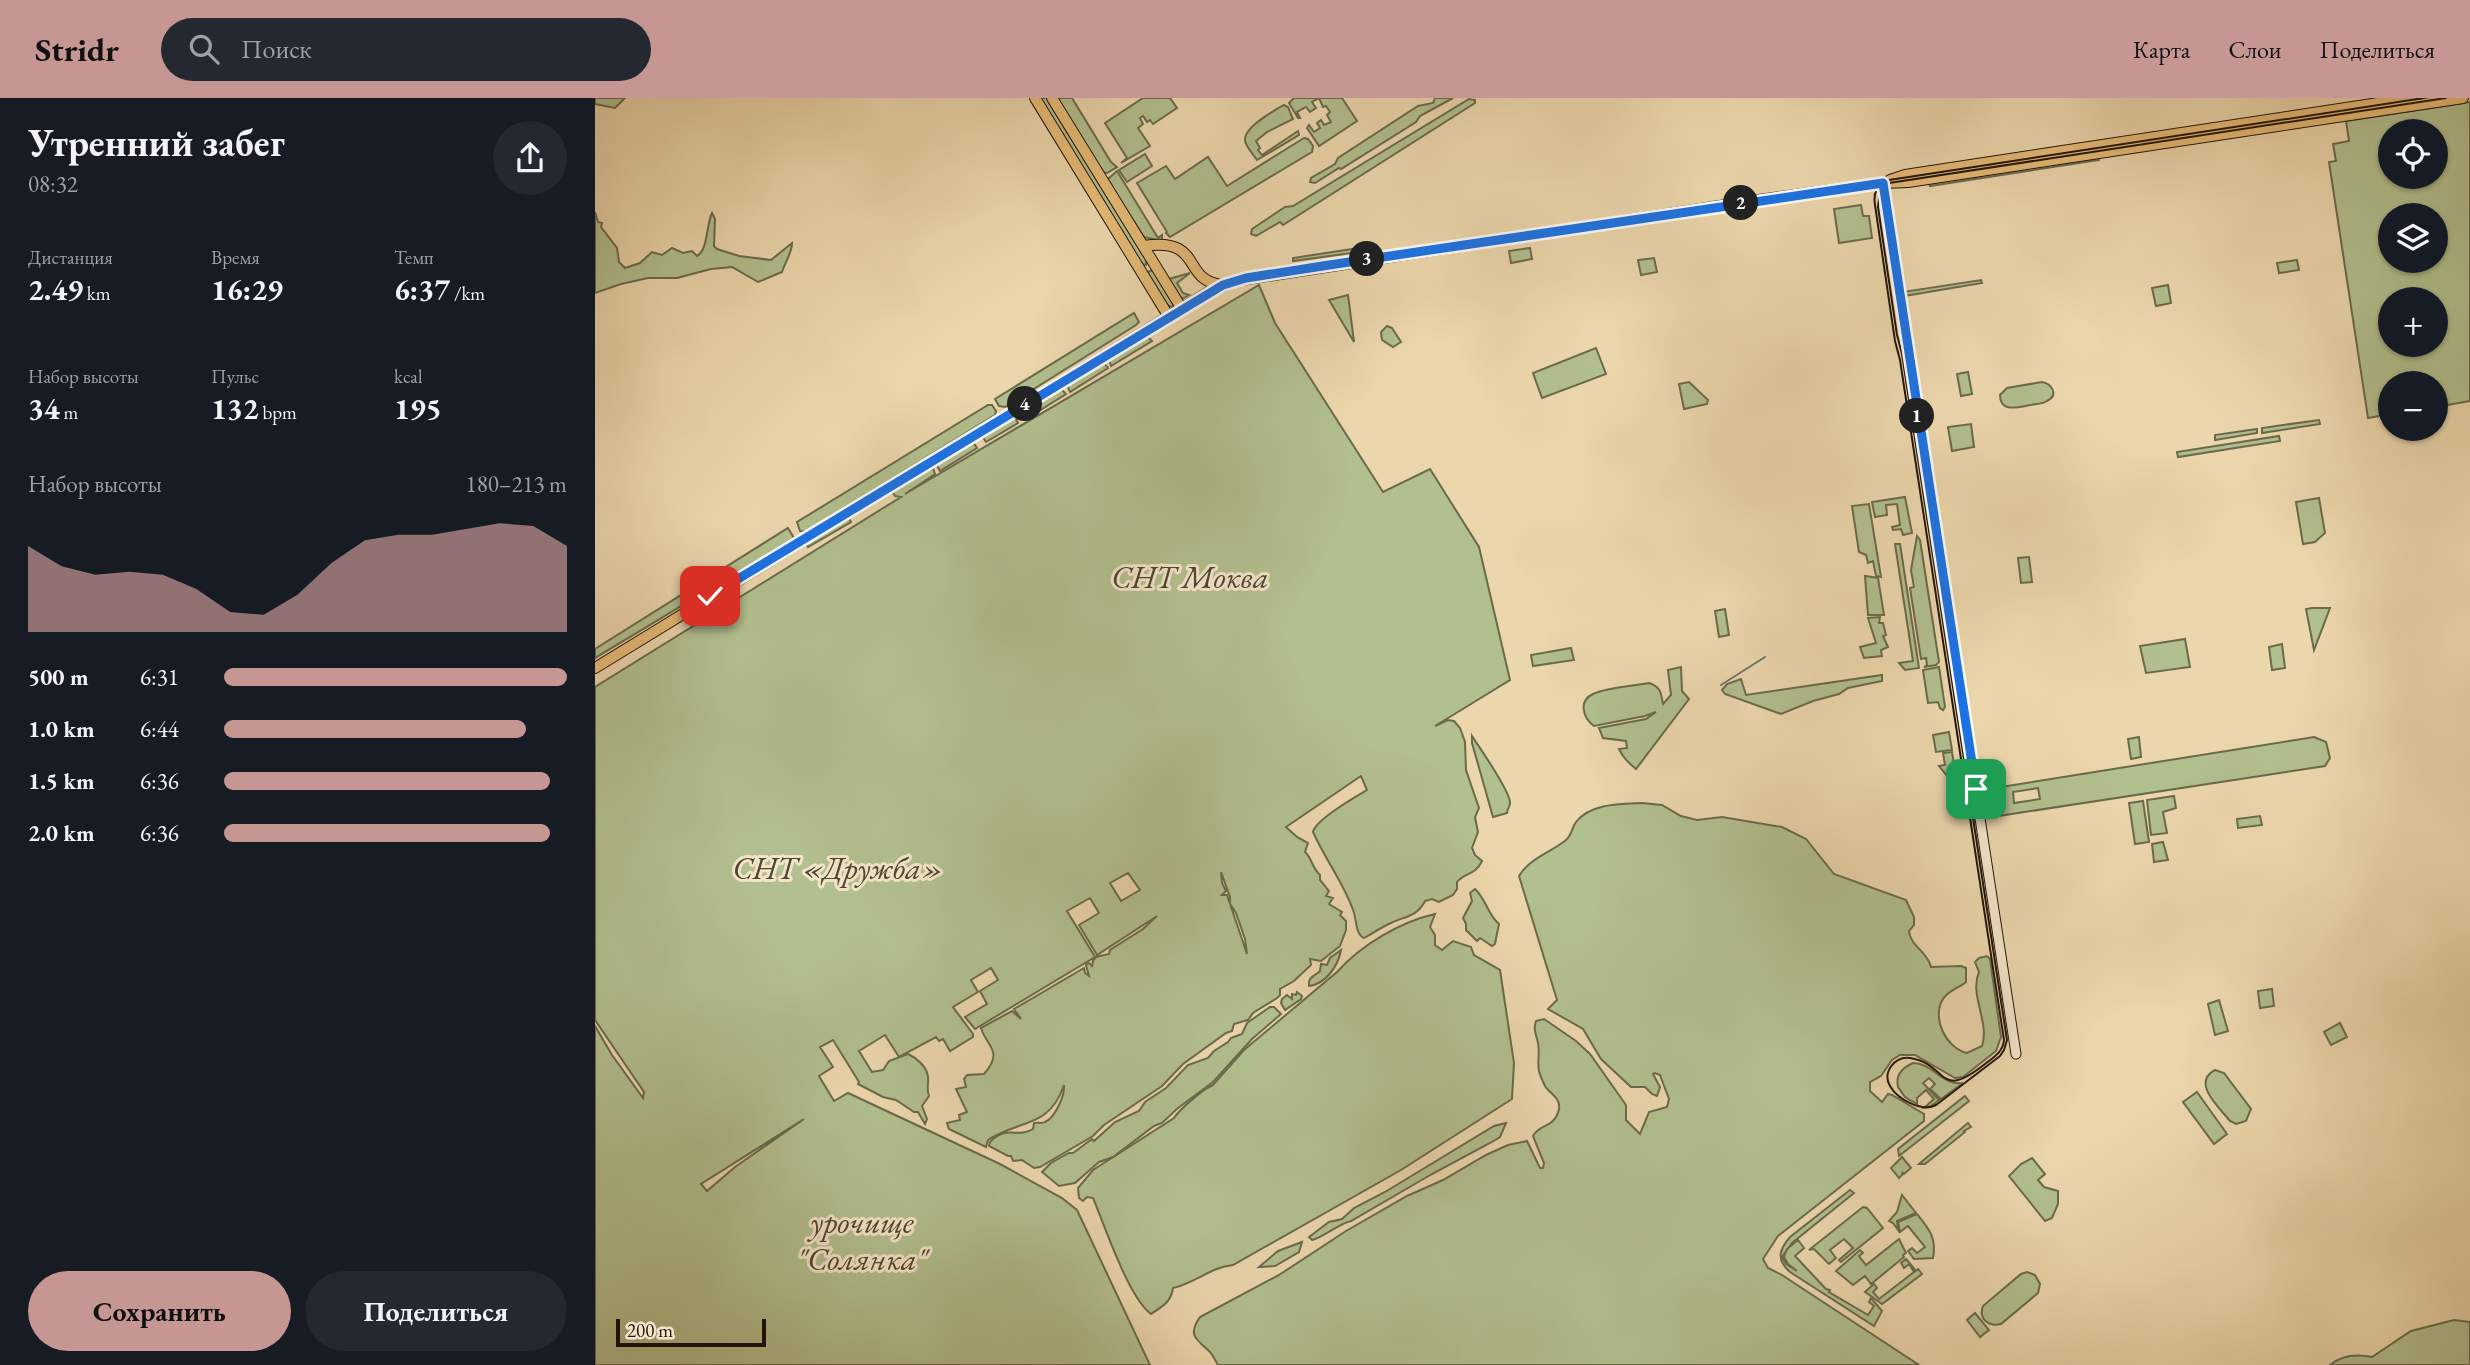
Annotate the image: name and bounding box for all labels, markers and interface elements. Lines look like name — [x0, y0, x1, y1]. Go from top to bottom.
search box — [161, 18, 651, 81]
text: Stridr — [35, 28, 119, 71]
icon: search — [185, 30, 223, 68]
text: Поиск — [241, 32, 312, 66]
text: Карта — [2133, 34, 2190, 65]
text: Слои — [2228, 34, 2282, 65]
text: Поделиться — [2320, 34, 2435, 65]
text: Утренний забег — [28, 118, 285, 167]
map controls — [2378, 119, 2448, 441]
button: locate — [2378, 119, 2448, 189]
button: share — [493, 121, 567, 195]
text: 08:32 — [28, 169, 78, 199]
pin: 2 — [1723, 186, 1759, 220]
text: 2 — [1735, 190, 1746, 215]
button: layers — [2378, 203, 2448, 273]
pin: 3 — [1349, 242, 1385, 276]
text: Дистанция — [28, 245, 113, 270]
text: Время — [211, 245, 260, 270]
text: Темп — [394, 245, 434, 270]
text: 3 — [1361, 246, 1372, 271]
text: 2.49 — [28, 270, 83, 309]
text: 16:29 — [211, 270, 283, 309]
text: 6:37 — [394, 270, 450, 309]
text: km — [83, 281, 111, 306]
text: /km — [450, 281, 485, 306]
button: + — [2378, 287, 2448, 357]
text: Набор высоты — [28, 364, 139, 389]
text: Пульс — [211, 364, 259, 389]
text: kcal — [394, 364, 423, 389]
button: − — [2378, 371, 2448, 441]
pin: 4 — [1007, 386, 1043, 422]
text: 34 — [28, 389, 60, 428]
text: 132 — [211, 389, 259, 428]
text: 195 — [394, 389, 442, 428]
text: 4 — [1019, 391, 1030, 416]
pin: 1 — [1899, 398, 1935, 434]
text: m — [60, 400, 78, 425]
text: bpm — [259, 400, 297, 425]
text: 1 — [1911, 403, 1922, 428]
text: Набор высоты — [28, 469, 162, 499]
text: 180–213 m — [466, 469, 567, 499]
park label: СНТ Моква — [1111, 556, 1269, 598]
pin — [680, 566, 740, 626]
icon: check — [691, 577, 729, 615]
text: 500 m — [28, 662, 89, 692]
text: 6:31 — [140, 662, 179, 692]
text: 1.0 km — [28, 714, 95, 744]
text: 6:44 — [140, 714, 179, 744]
pin — [1946, 759, 2006, 819]
text: 1.5 km — [28, 766, 95, 796]
text: 6:36 — [140, 766, 179, 796]
icon: arrive — [1957, 770, 1995, 808]
text: 2.0 km — [28, 818, 95, 848]
text: 6:36 — [140, 818, 179, 848]
park label: СНТ «Дружба» — [733, 847, 943, 889]
park label: урочище "Солянка" — [797, 1201, 931, 1280]
button: Сохранить — [28, 1271, 291, 1351]
button: Поделиться — [305, 1271, 567, 1351]
scale bar — [616, 1316, 767, 1348]
text: 200 m — [627, 1318, 673, 1343]

